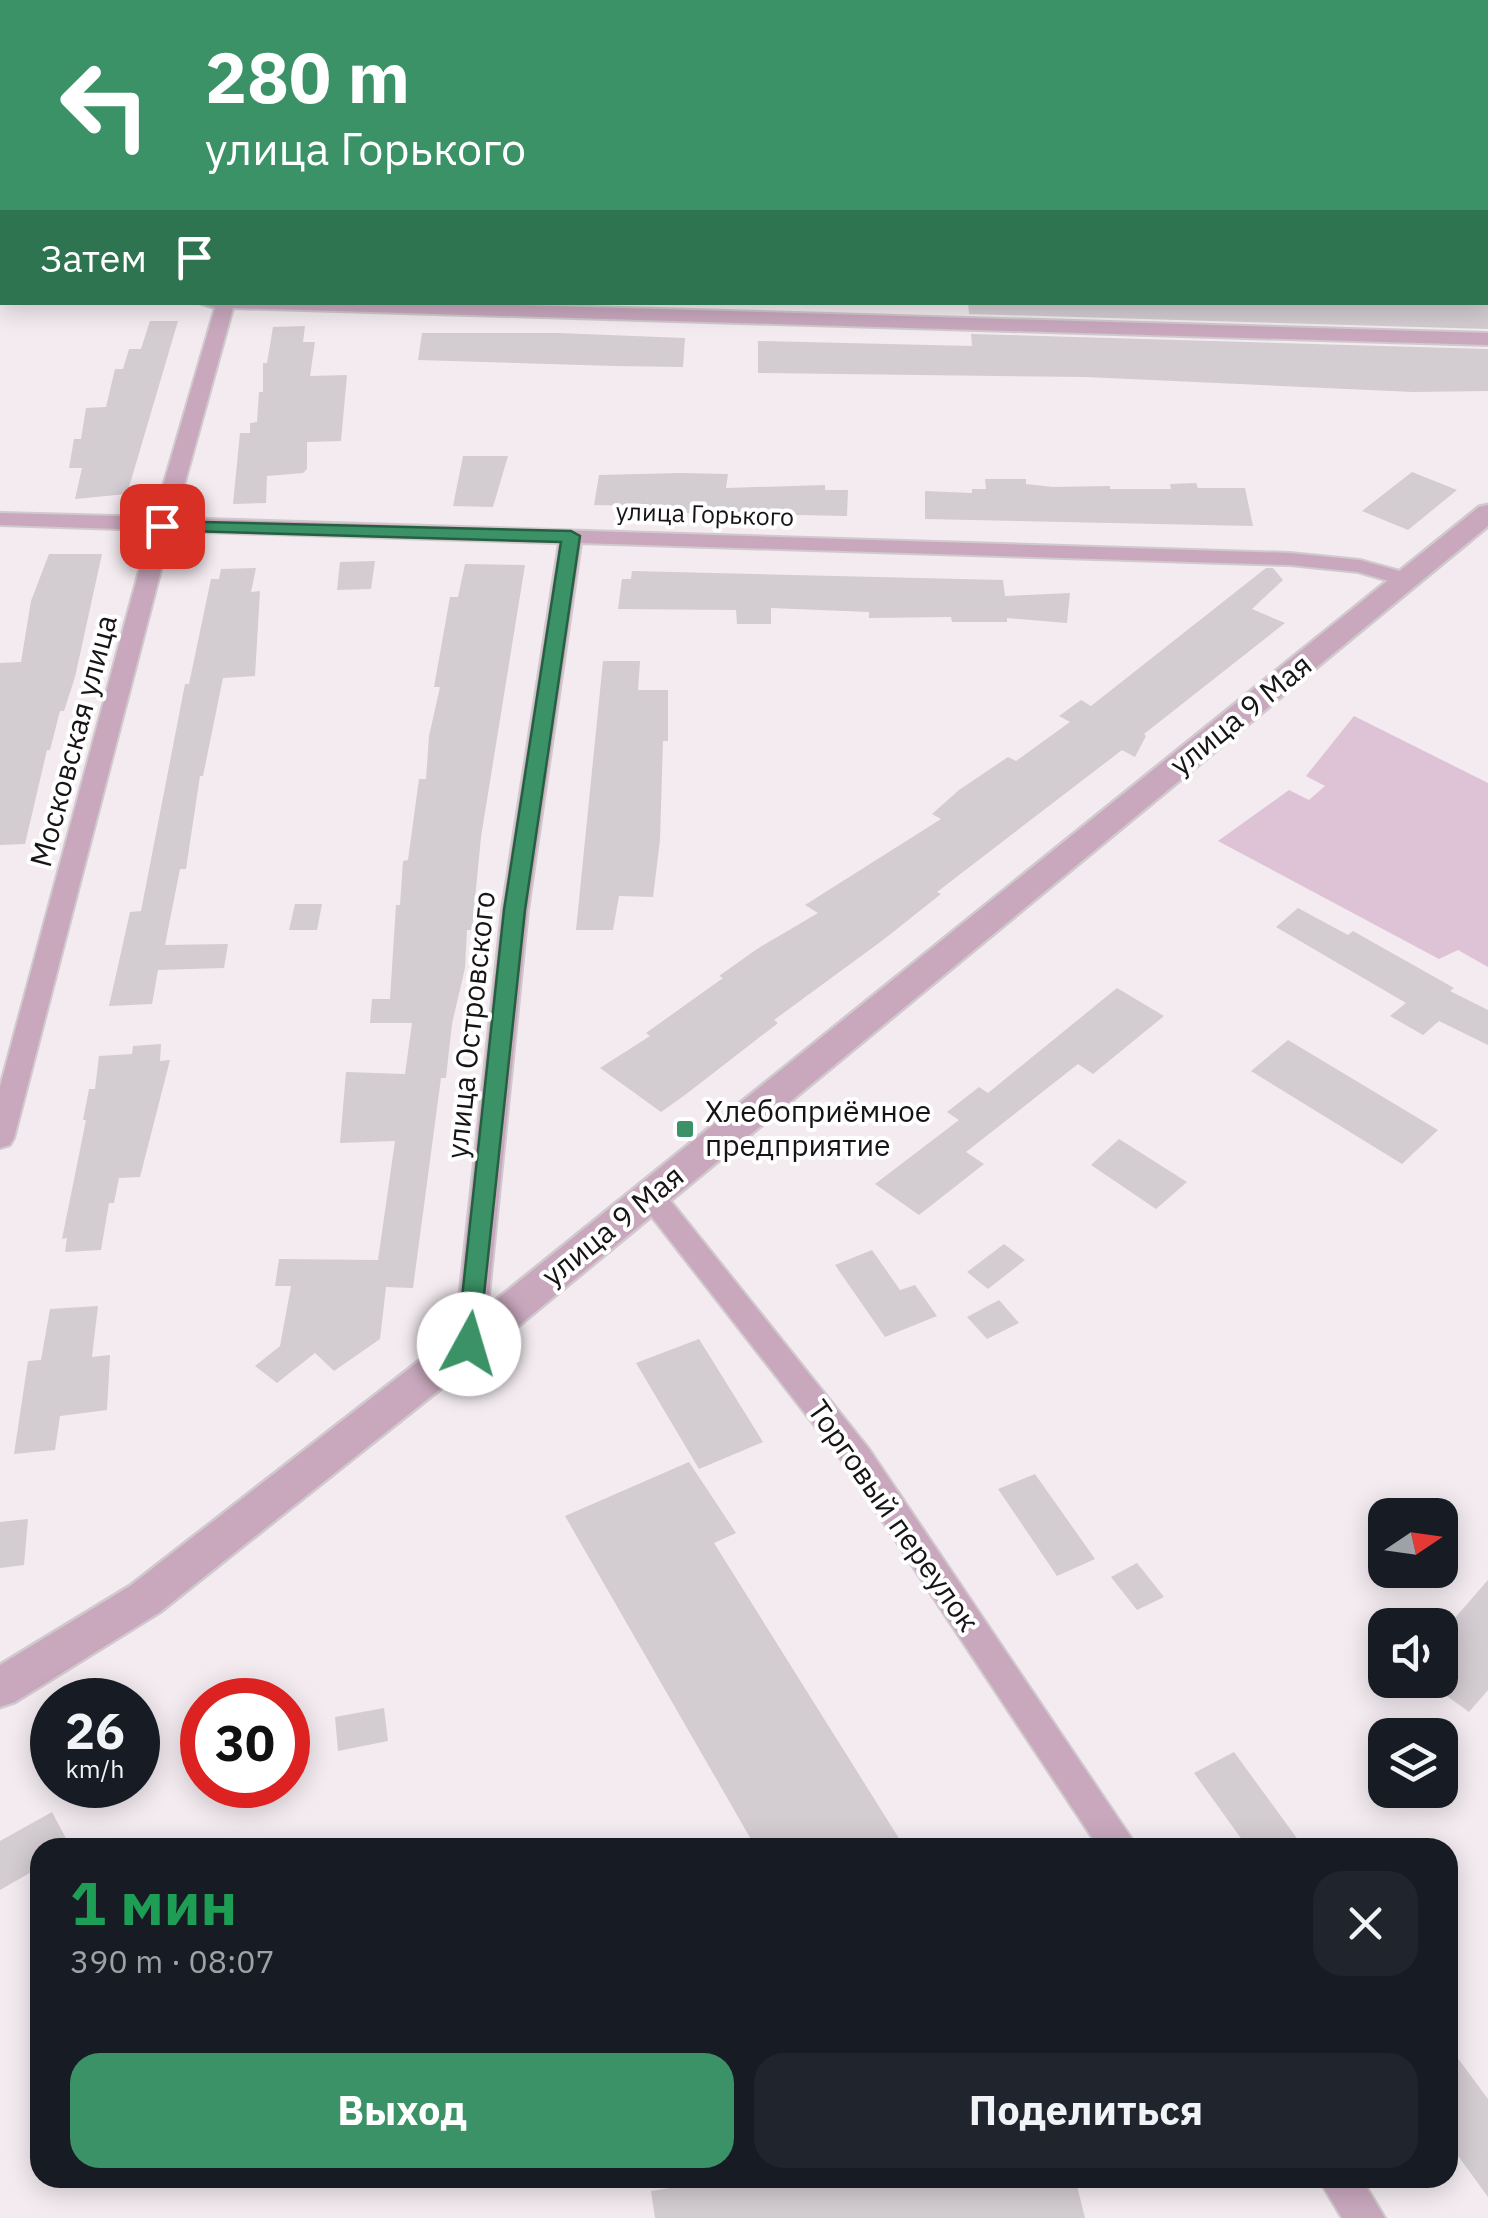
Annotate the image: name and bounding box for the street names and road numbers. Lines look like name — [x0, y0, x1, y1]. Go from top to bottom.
street label: улица Горького — [615, 494, 795, 533]
street label: Московская улица — [20, 610, 125, 871]
street label: улица 9 Мая — [1161, 645, 1319, 783]
street label: улица Островского — [436, 889, 503, 1161]
street label: улица 9 Мая — [533, 1156, 691, 1294]
street label: Торговый переулок — [800, 1392, 989, 1639]

